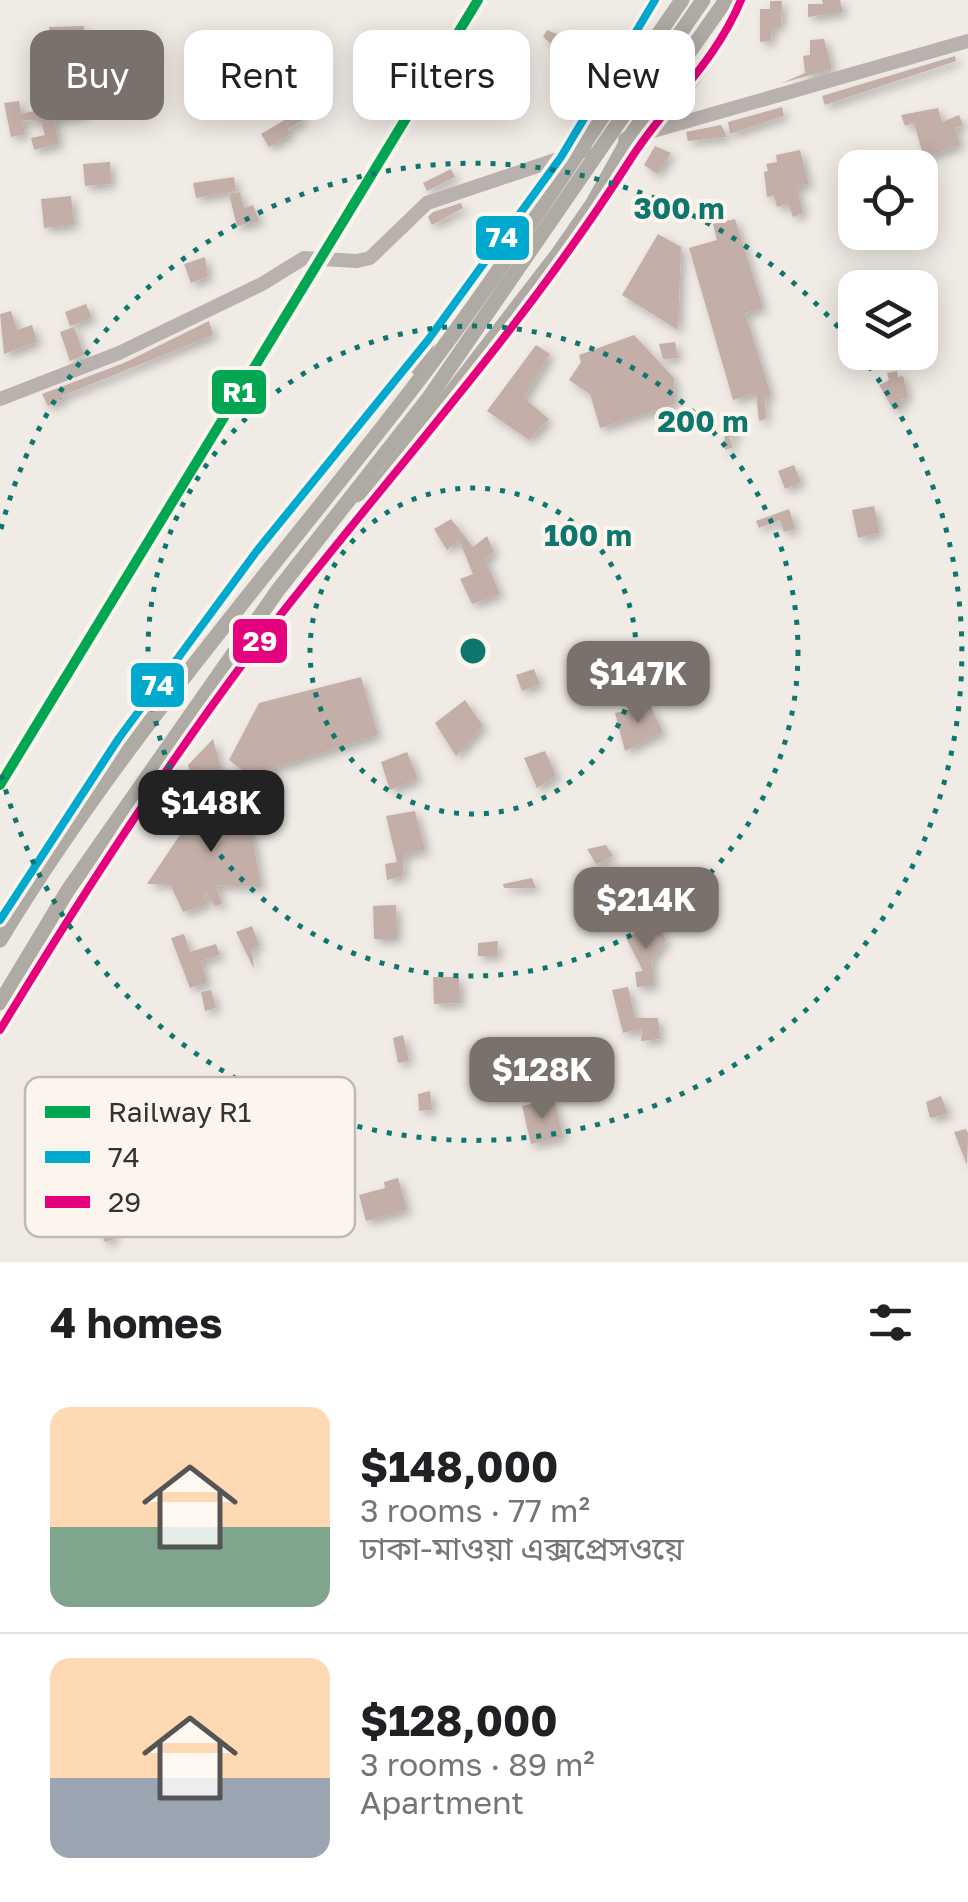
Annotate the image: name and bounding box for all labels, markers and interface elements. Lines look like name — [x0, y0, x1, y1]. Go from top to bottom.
chip: Buy — [30, 30, 164, 120]
chip: Rent — [184, 30, 333, 120]
chip: Filters — [353, 30, 530, 120]
chip: New — [550, 30, 695, 120]
map controls — [838, 150, 938, 370]
button: locate — [838, 150, 938, 250]
text: 300 m — [633, 190, 725, 226]
line badge: 74 — [474, 214, 531, 262]
text: 74 — [486, 220, 518, 253]
button: layers — [838, 270, 938, 370]
line badge: R1 — [210, 368, 268, 416]
text: R1 — [222, 375, 256, 408]
text: 200 m — [657, 403, 749, 439]
text: 100 m — [544, 517, 632, 553]
line badge: 29 — [231, 617, 289, 665]
text: 29 — [243, 624, 277, 657]
centre of rings — [455, 633, 491, 669]
pin: $147K — [568, 641, 708, 726]
text: $147K — [589, 654, 687, 692]
line badge: 74 — [129, 661, 186, 709]
text: 74 — [142, 668, 174, 701]
pin: $148K — [141, 770, 281, 855]
text: $148K — [160, 783, 262, 821]
pin: $214K — [576, 867, 716, 952]
text: $214K — [596, 880, 696, 918]
pin: $128K — [472, 1037, 612, 1122]
text: $128K — [491, 1050, 593, 1088]
legend — [25, 1077, 355, 1237]
text: Railway R1 — [108, 1095, 251, 1128]
text: 74 — [108, 1140, 140, 1173]
text: 29 — [108, 1185, 141, 1218]
icon: filters — [863, 1295, 918, 1350]
text: 4 homes — [50, 1297, 222, 1347]
text: $148,000 — [360, 1441, 558, 1491]
icon: home — [130, 1447, 250, 1567]
text: 3 rooms · 77 m² — [360, 1491, 590, 1529]
text: ঢাকা-মাওয়া এক্সপ্রেসওয়ে — [360, 1529, 684, 1567]
text: $128,000 — [360, 1695, 558, 1745]
icon: home — [130, 1698, 250, 1818]
text: 3 rooms · 89 m² — [360, 1745, 595, 1783]
text: Apartment — [360, 1783, 524, 1821]

